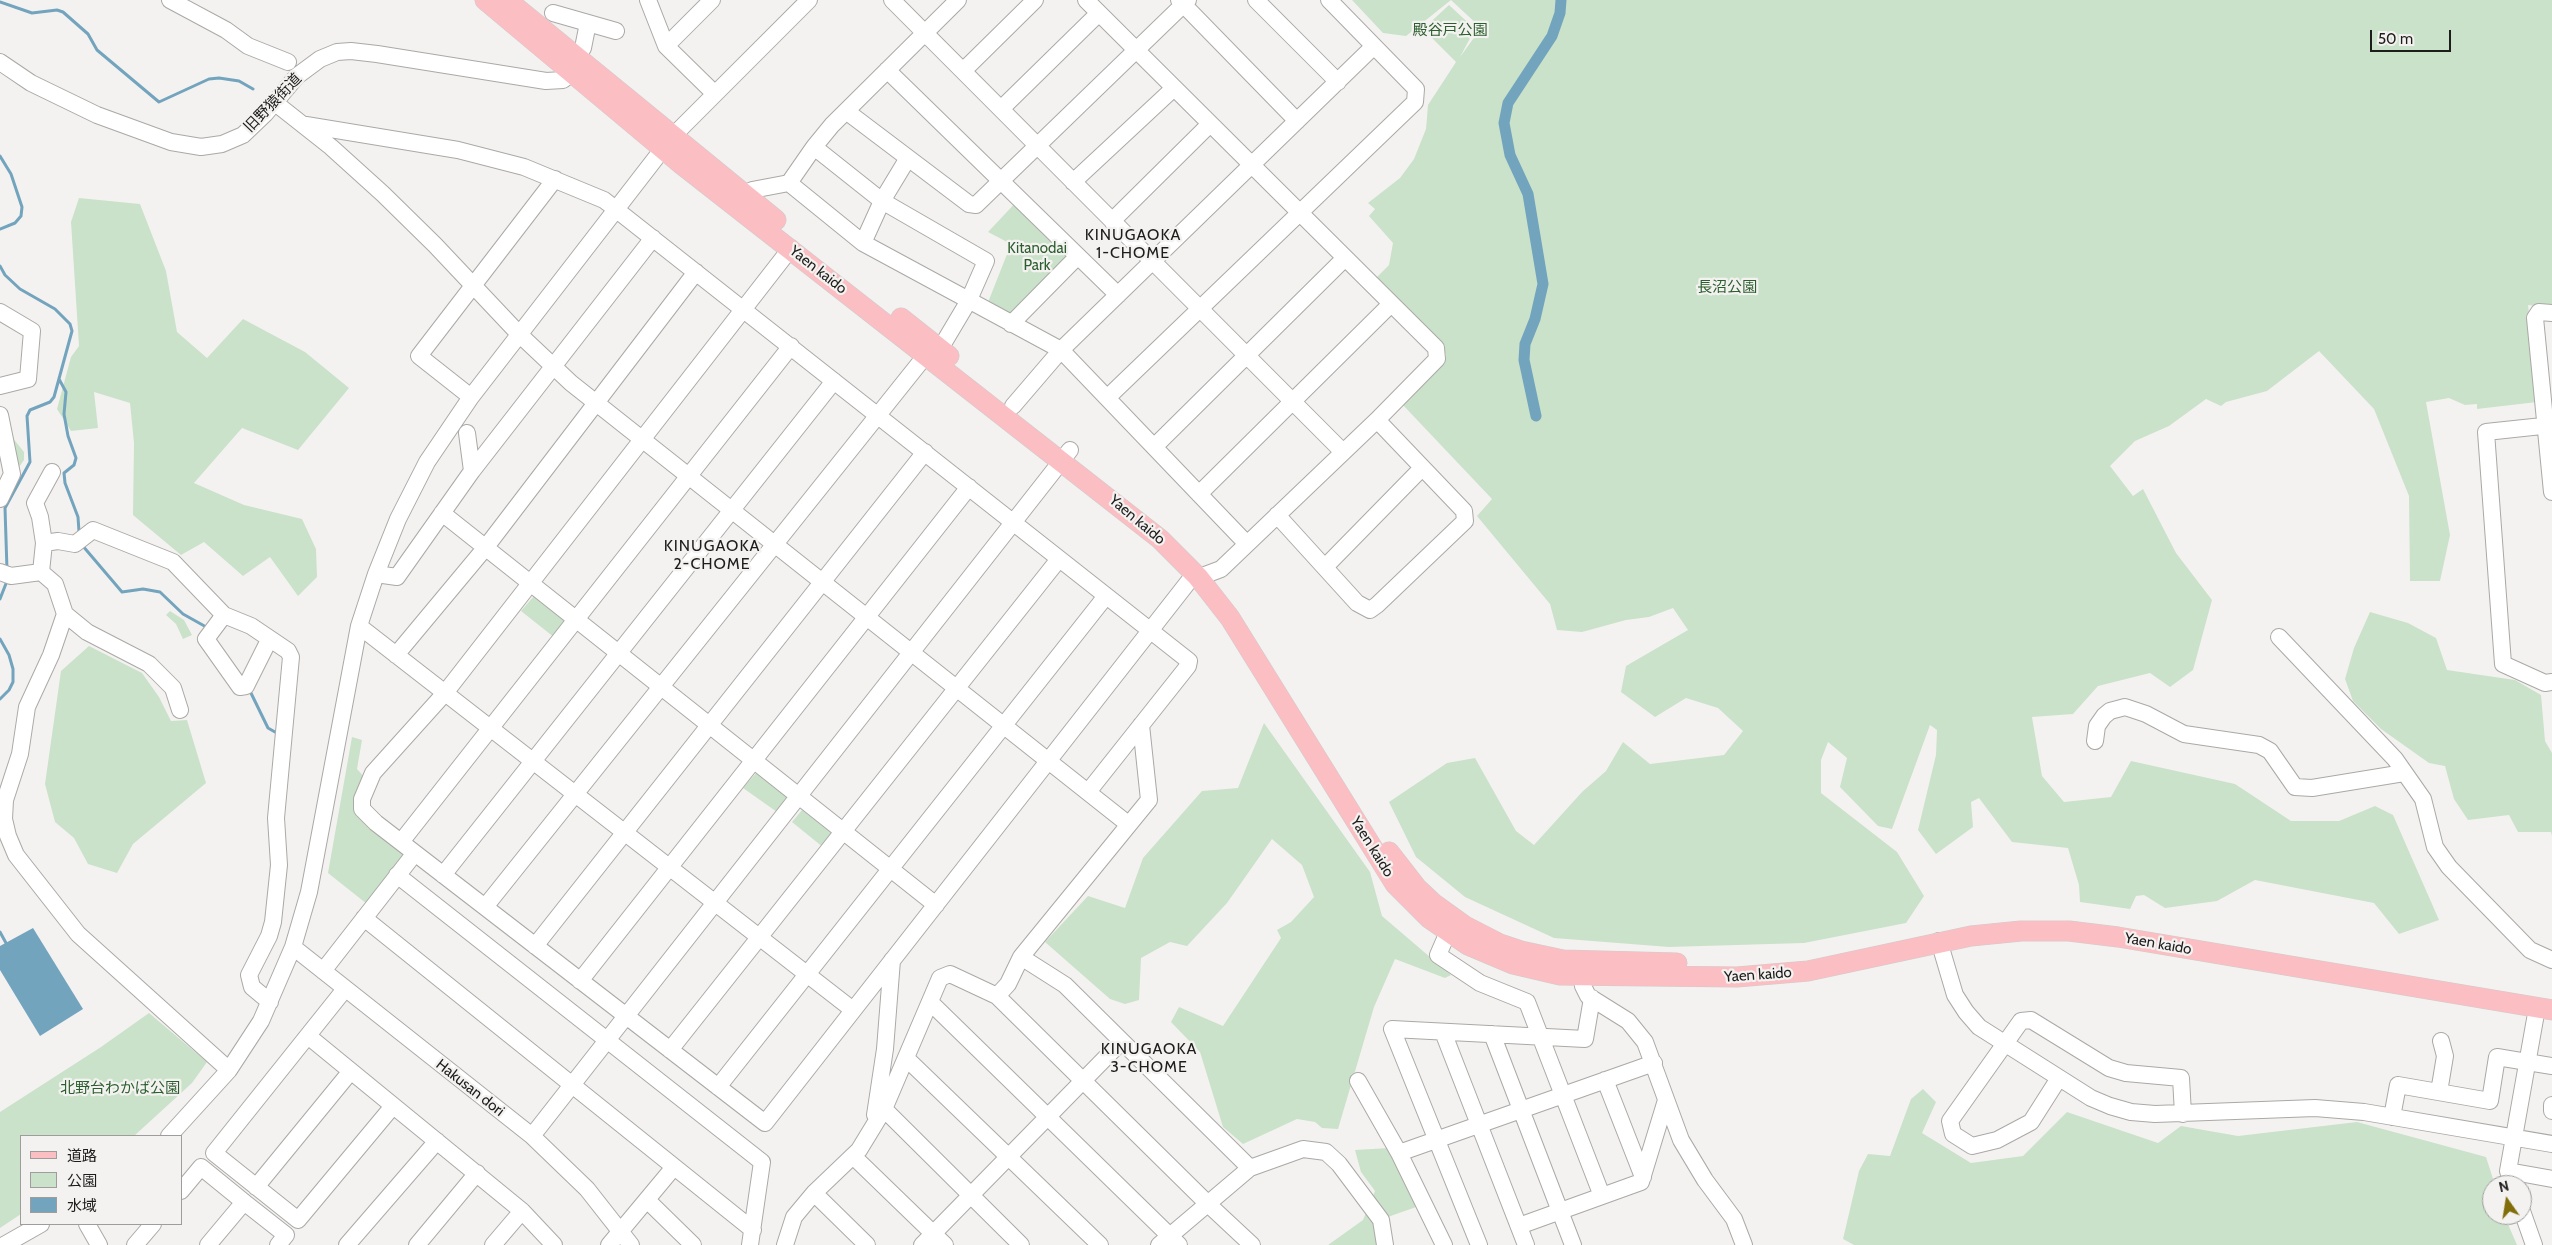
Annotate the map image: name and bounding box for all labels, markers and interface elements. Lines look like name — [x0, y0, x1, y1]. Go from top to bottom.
scale bar — [2372, 20, 2453, 52]
park label: 殿谷戸公園 — [1413, 22, 1487, 40]
text: 50 m — [2378, 30, 2413, 48]
street label: 旧野猿街道 — [240, 70, 306, 136]
district label: KINUGAOKA 1-CHOME — [1084, 225, 1182, 263]
park label: Kitanodai Park — [1007, 240, 1067, 275]
street label: Yaen kaido — [786, 242, 850, 298]
park label: 長沼公園 — [1697, 279, 1757, 297]
street label: Yaen kaido — [1105, 491, 1169, 549]
district label: KINUGAOKA 2-CHOME — [663, 536, 761, 574]
street label: Yaen kaido — [1346, 814, 1398, 880]
street label: Yaen kaido — [2123, 929, 2193, 959]
street label: Yaen kaido — [1724, 964, 1792, 986]
district label: KINUGAOKA 3-CHOME — [1100, 1039, 1198, 1077]
street label: Hakusan dori — [432, 1056, 508, 1120]
park label: 北野台わかば公園 — [60, 1080, 180, 1098]
legend — [20, 1135, 182, 1225]
text: 道路 — [67, 1147, 97, 1165]
text: 公園 — [67, 1172, 97, 1190]
north arrow — [2482, 1175, 2532, 1225]
text: N — [2497, 1176, 2511, 1196]
text: 水域 — [67, 1197, 97, 1215]

